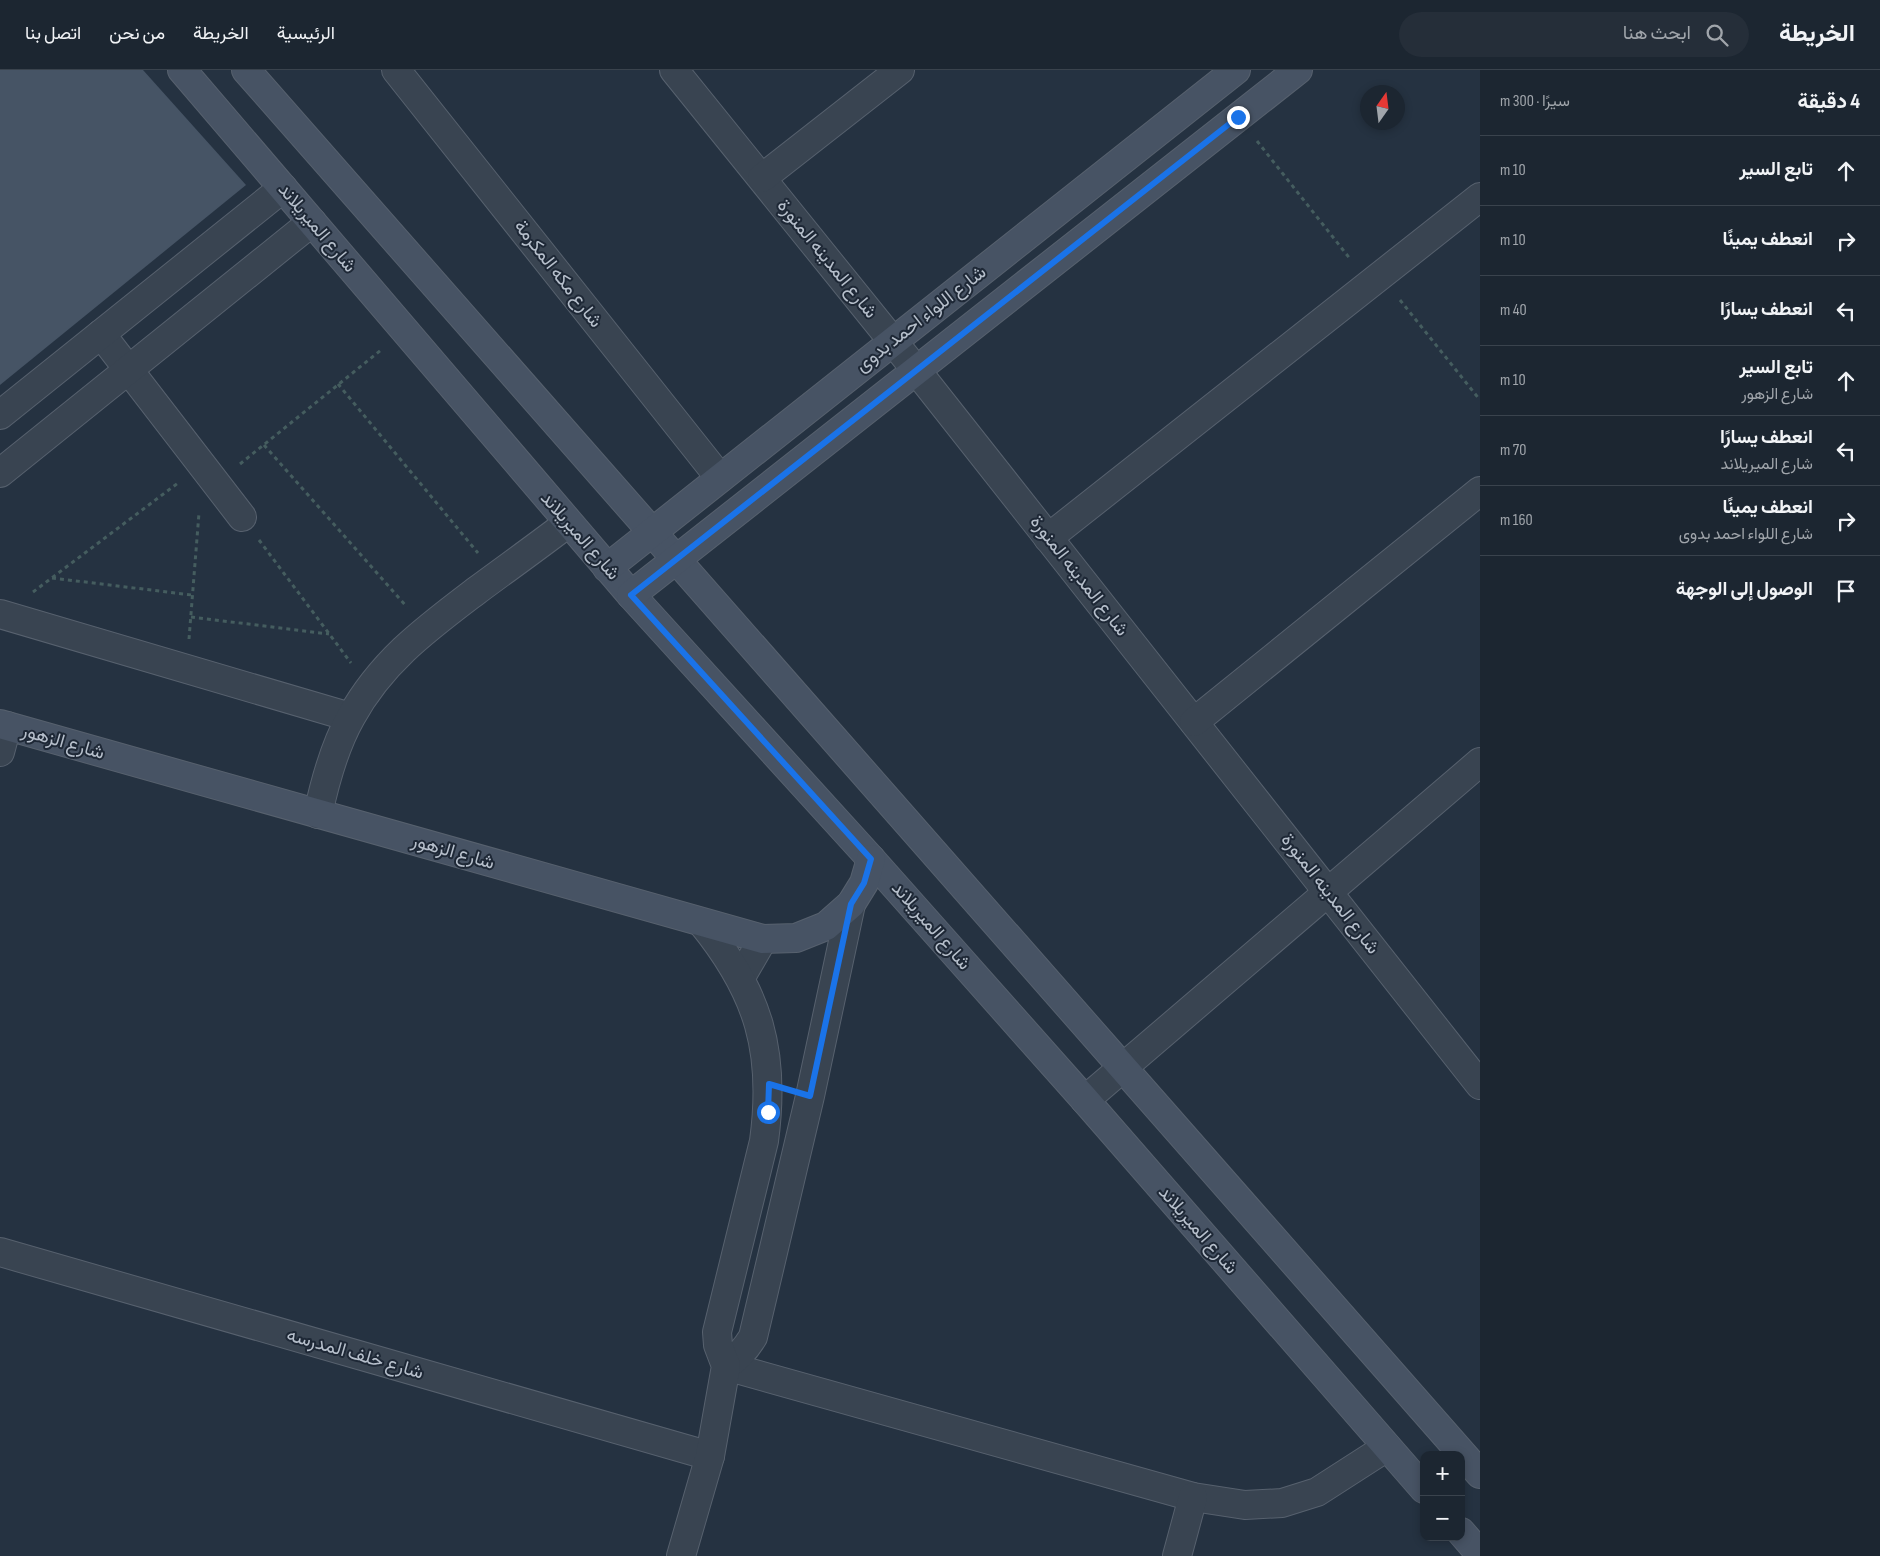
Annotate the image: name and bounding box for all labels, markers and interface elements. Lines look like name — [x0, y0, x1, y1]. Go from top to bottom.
search box — [1399, 12, 1749, 57]
text: الخريطة — [1779, 19, 1855, 48]
icon: search — [1703, 21, 1731, 49]
text: ابحث هنا — [1623, 22, 1691, 45]
text: اتصل بنا — [25, 23, 81, 44]
text: من نحن — [109, 23, 165, 44]
text: الخريطة — [193, 23, 249, 44]
text: الرئيسية — [277, 23, 335, 44]
north arrow — [1360, 85, 1405, 130]
text: 4 دقيقة — [1797, 89, 1860, 114]
text: سيرًا · 300 m — [1500, 92, 1570, 111]
route end — [1227, 106, 1250, 129]
icon: ahead — [1832, 157, 1860, 185]
text: تابع السير — [1739, 158, 1813, 181]
text: 10 m — [1500, 161, 1526, 180]
street label: شارع الميريلاند — [273, 179, 361, 277]
street label: شارع المدينه المنورة — [772, 195, 882, 323]
street label: شارع مكه المكرمة — [509, 216, 607, 332]
icon: right — [1832, 227, 1860, 255]
text: انعطف يمينًا — [1722, 228, 1813, 251]
text: 10 m — [1500, 231, 1526, 250]
street label: شارع اللواء احمد بدوى — [851, 261, 991, 377]
icon: left — [1832, 297, 1860, 325]
text: انعطف يسارًا — [1720, 298, 1813, 321]
text: 40 m — [1500, 301, 1527, 320]
text: تابع السير — [1739, 356, 1813, 379]
icon: ahead — [1832, 367, 1860, 395]
text: 10 m — [1500, 371, 1526, 390]
text: شارع الزهور — [1741, 385, 1813, 404]
text: انعطف يسارًا — [1720, 426, 1813, 449]
icon: left — [1832, 437, 1860, 465]
text: 70 m — [1500, 441, 1526, 460]
text: شارع الميريلاند — [1721, 455, 1813, 474]
street label: شارع الميريلاند — [535, 487, 625, 585]
text: انعطف يمينًا — [1722, 496, 1813, 519]
icon: right — [1832, 507, 1860, 535]
street label: شارع المدينه المنورة — [1025, 511, 1133, 641]
text: 160 m — [1500, 511, 1533, 530]
text: شارع اللواء احمد بدوى — [1679, 525, 1813, 544]
icon: arrive — [1832, 577, 1860, 605]
text: الوصول إلى الوجهة — [1676, 578, 1813, 601]
street label: شارع الزهور — [18, 719, 107, 765]
street label: شارع الزهور — [408, 829, 497, 875]
street label: شارع المدينه المنورة — [1276, 829, 1384, 959]
street label: شارع الميريلاند — [886, 877, 976, 975]
route start — [757, 1101, 780, 1124]
street label: شارع الميريلاند — [1153, 1181, 1243, 1279]
street label: شارع خلف المدرسه — [284, 1323, 426, 1385]
map controls — [1420, 1451, 1465, 1541]
button: + — [1420, 1451, 1465, 1496]
button: − — [1420, 1496, 1465, 1541]

